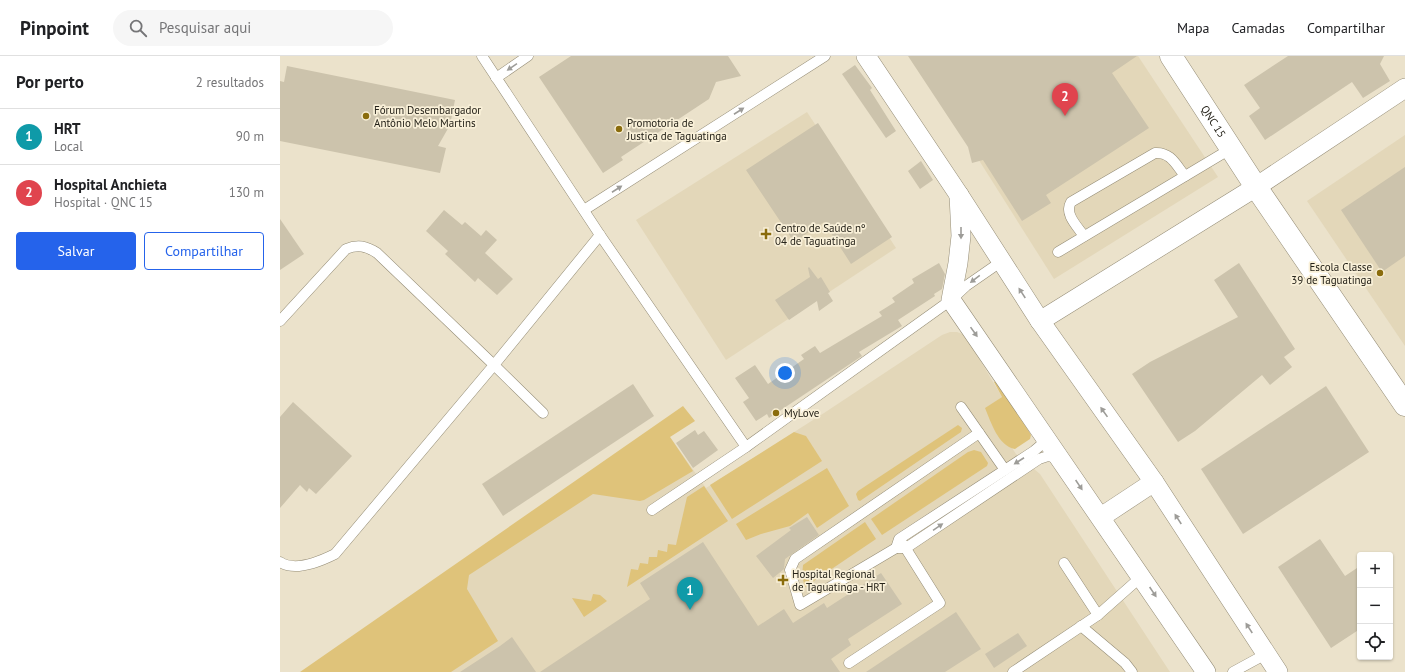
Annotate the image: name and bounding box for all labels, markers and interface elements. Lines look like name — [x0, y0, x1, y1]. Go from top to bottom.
search box — [113, 10, 393, 46]
text: Pinpoint — [20, 16, 89, 40]
icon: search — [127, 17, 149, 39]
text: Pesquisar aqui — [159, 18, 251, 37]
text: Mapa — [1177, 19, 1210, 37]
text: Camadas — [1232, 19, 1285, 37]
text: Compartilhar — [1307, 19, 1385, 37]
one-way arrow — [507, 63, 517, 71]
text: Por perto — [16, 71, 84, 93]
text: 2 resultados — [196, 74, 264, 91]
pin: 2 — [1052, 83, 1078, 116]
place label: Fórum Desembargador Antônio Melo Martins — [374, 103, 481, 130]
street label: QNC 15 — [1198, 103, 1229, 140]
one-way arrow — [733, 108, 745, 115]
marker: Fórum Desembargador Antônio Melo Martins — [361, 111, 371, 121]
place label: Promotoria de Justiça de Taguatinga — [626, 116, 727, 143]
text: HRT — [54, 119, 81, 138]
marker: Promotoria de Justiça de Taguatinga — [614, 124, 624, 134]
text: 1 — [25, 128, 33, 145]
text: 90 m — [236, 128, 264, 145]
text: Local — [54, 138, 83, 155]
text: Hospital Anchieta — [54, 175, 167, 194]
text: 2 — [25, 184, 33, 201]
text: 130 m — [229, 184, 264, 201]
one-way arrow — [612, 185, 622, 193]
text: Hospital · QNC 15 — [54, 194, 153, 211]
place label: Centro de Saúde nº 04 de Taguatinga — [775, 221, 865, 248]
one-way arrow — [958, 227, 964, 240]
marker: Centro de Saúde nº 04 de Taguatinga — [760, 228, 772, 240]
button: Salvar — [16, 232, 136, 270]
button: Compartilhar — [144, 232, 264, 270]
place label: Escola Classe 39 de Taguatinga — [1291, 260, 1372, 287]
marker: Escola Classe 39 de Taguatinga — [1375, 268, 1385, 278]
one-way arrow — [970, 275, 981, 283]
one-way arrow — [1019, 287, 1026, 299]
one-way arrow — [970, 327, 978, 337]
your location — [775, 363, 795, 383]
place label: MyLove — [784, 406, 820, 420]
one-way arrow — [1100, 407, 1108, 417]
marker: MyLove — [771, 408, 781, 418]
one-way arrow — [1014, 457, 1024, 465]
one-way arrow — [1075, 480, 1083, 490]
one-way arrow — [1174, 514, 1182, 524]
one-way arrow — [933, 523, 944, 531]
map controls — [1357, 552, 1393, 660]
button: + — [1357, 552, 1393, 588]
place label: Hospital Regional de Taguatinga - HRT — [792, 567, 885, 594]
marker: Hospital Regional de Taguatinga - HRT — [777, 574, 789, 586]
pin: 1 — [677, 577, 703, 610]
one-way arrow — [1149, 587, 1157, 598]
button: − — [1357, 588, 1393, 624]
one-way arrow — [1245, 623, 1253, 633]
button: locate — [1357, 624, 1393, 660]

